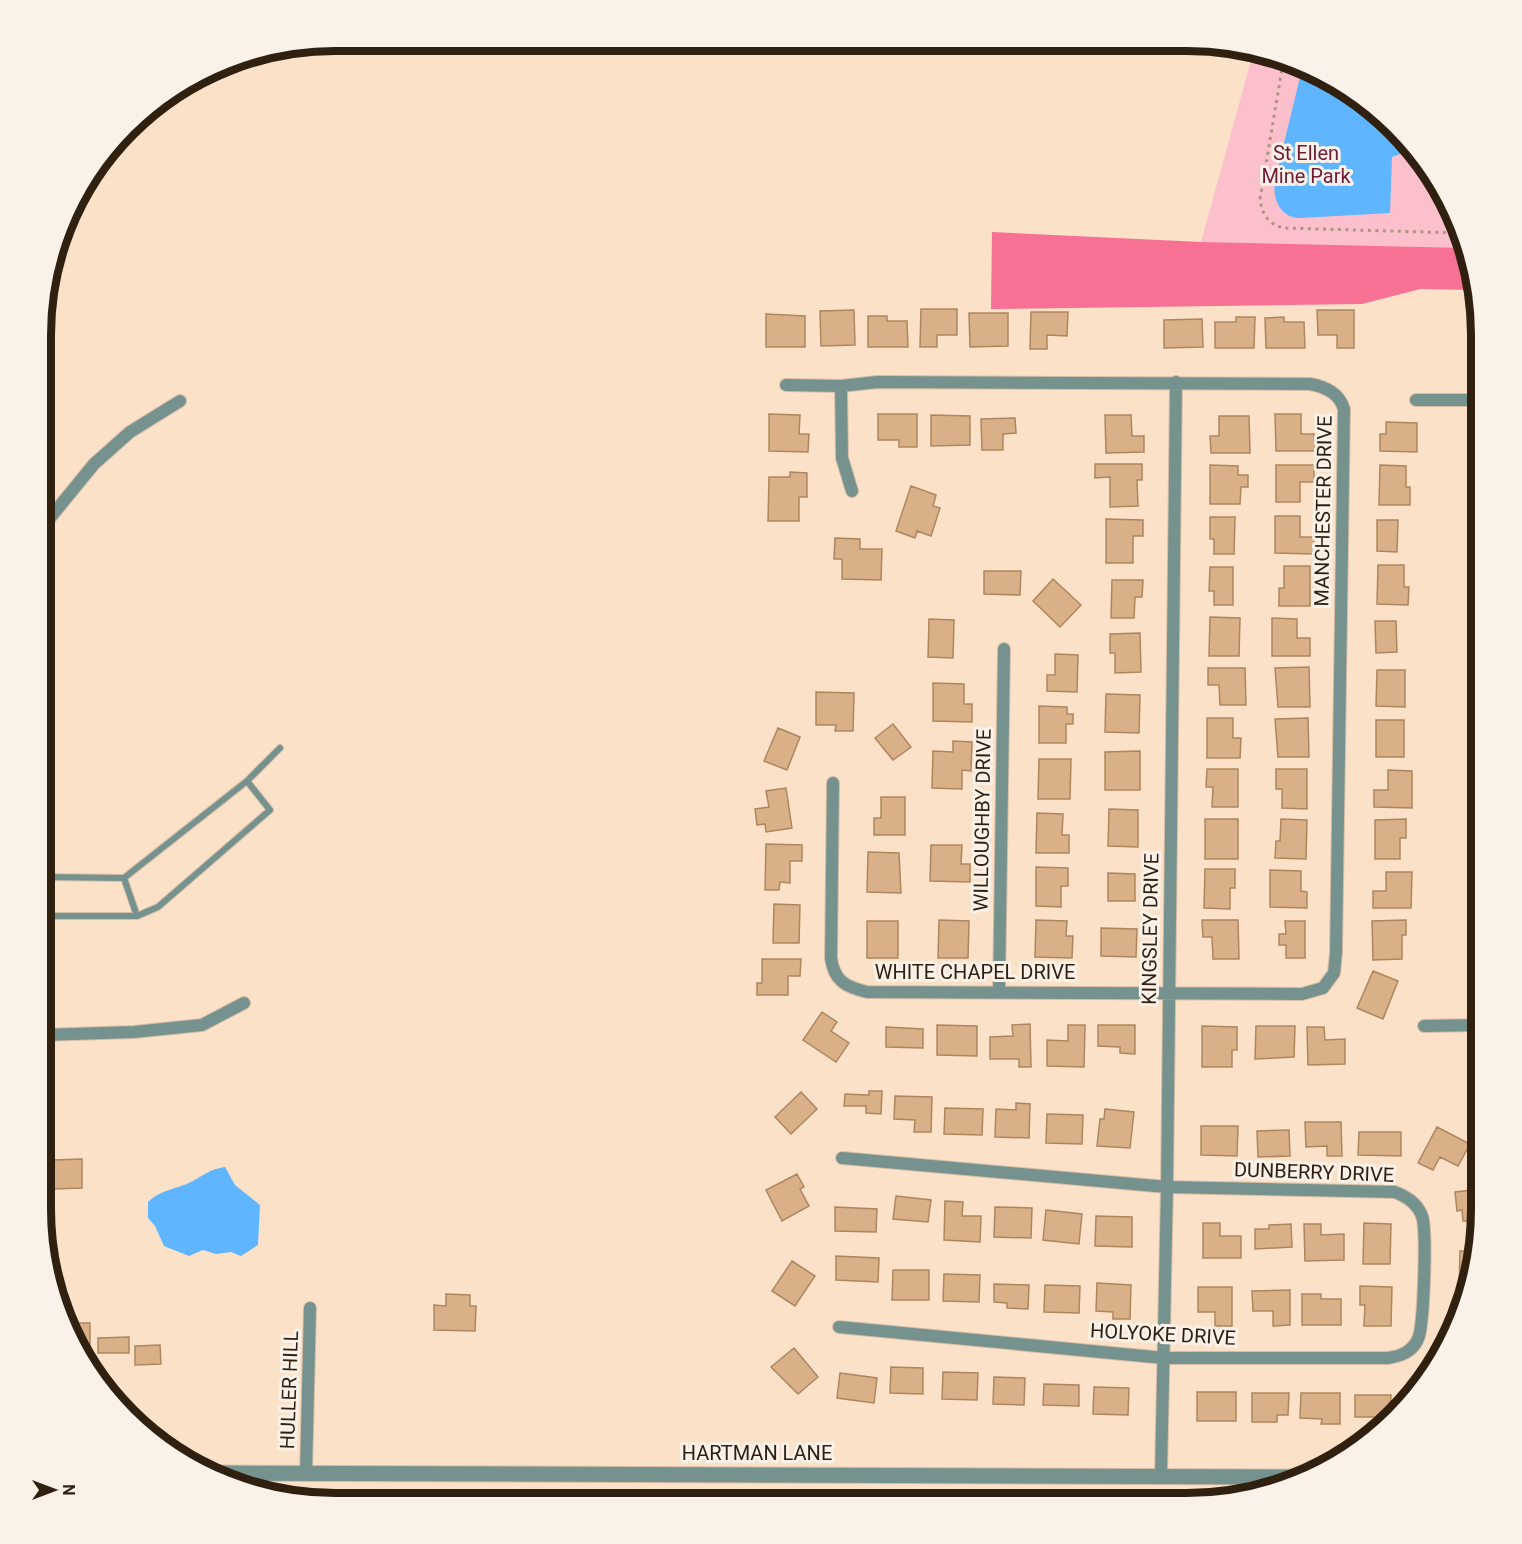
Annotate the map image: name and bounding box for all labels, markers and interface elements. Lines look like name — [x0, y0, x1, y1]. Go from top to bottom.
park label: St Ellen Mine Park — [1261, 141, 1351, 188]
street label: MANCHESTER DRIVE — [1309, 415, 1337, 607]
street label: WILLOUGHBY DRIVE — [968, 728, 996, 912]
street label: KINGSLEY DRIVE — [1137, 853, 1163, 1005]
street label: WHITE CHAPEL DRIVE — [875, 960, 1075, 984]
street label: DUNBERRY DRIVE — [1233, 1157, 1395, 1187]
street label: HOLYOKE DRIVE — [1090, 1318, 1236, 1350]
street label: HULLER HILL — [275, 1330, 303, 1450]
street label: HARTMAN LANE — [682, 1441, 832, 1465]
north arrow — [24, 1460, 84, 1520]
text: N — [59, 1484, 78, 1496]

